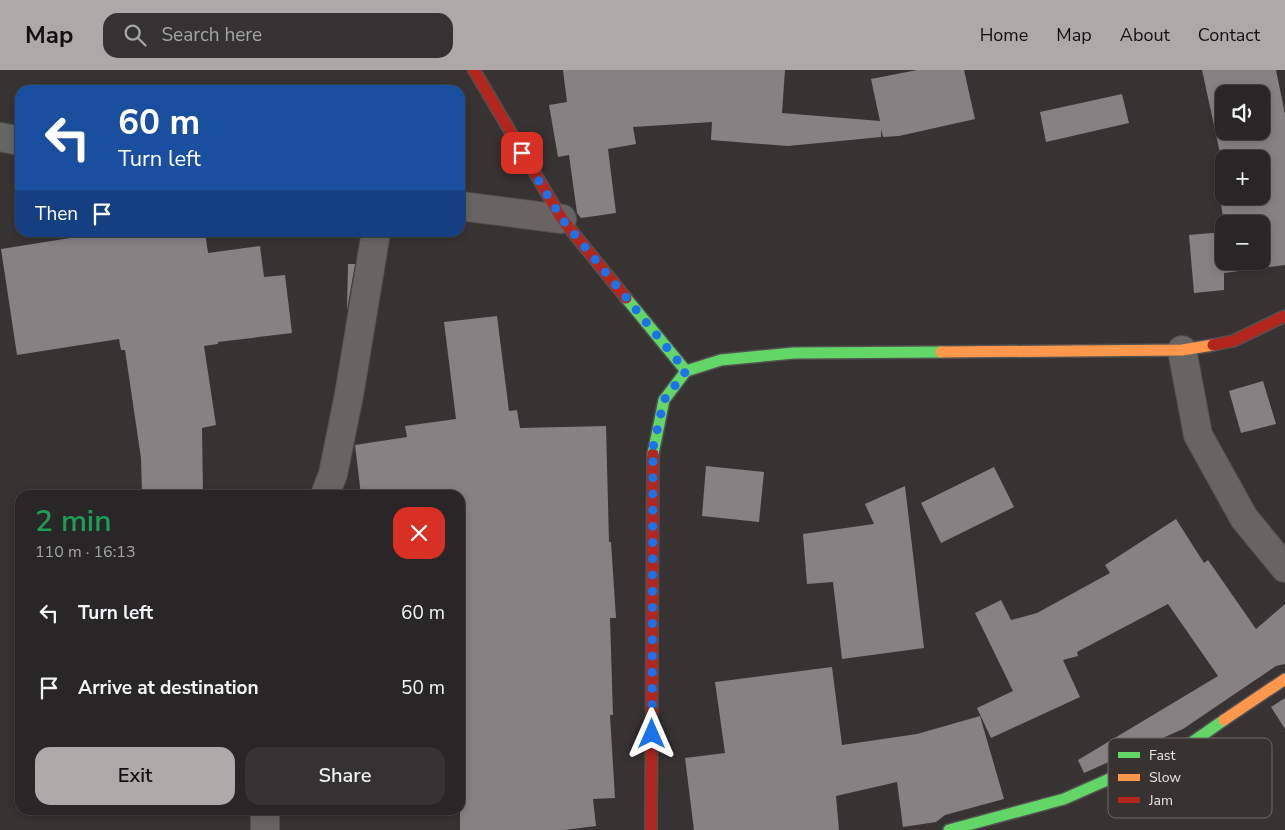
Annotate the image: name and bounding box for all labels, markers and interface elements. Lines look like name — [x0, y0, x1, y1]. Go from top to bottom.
search box — [103, 13, 453, 58]
text: Map — [25, 19, 73, 51]
icon: search — [121, 21, 149, 49]
text: Search here — [161, 22, 262, 48]
text: Home — [980, 23, 1028, 47]
text: Map — [1056, 23, 1092, 47]
text: About — [1120, 23, 1170, 47]
text: Contact — [1198, 23, 1260, 47]
map controls — [1215, 85, 1270, 270]
button: sound — [1215, 85, 1270, 140]
text: 60 m — [118, 99, 200, 146]
icon: left — [35, 105, 100, 170]
pin — [501, 132, 543, 174]
icon: arrive — [508, 139, 536, 167]
text: Turn left — [118, 144, 201, 174]
button: + — [1215, 150, 1270, 205]
icon: arrive — [88, 200, 116, 228]
text: Then — [35, 201, 78, 227]
button: − — [1215, 215, 1270, 270]
text: 2 min — [35, 501, 111, 542]
button: close — [393, 507, 445, 559]
text: 110 m · 16:13 — [35, 541, 136, 563]
icon: left — [35, 599, 63, 627]
text: Turn left — [78, 600, 153, 626]
text: 60 m — [401, 600, 445, 626]
icon: arrive — [35, 674, 63, 702]
text: Arrive at destination — [78, 675, 259, 701]
text: 50 m — [401, 675, 445, 701]
position arrow — [625, 707, 677, 759]
legend — [1108, 738, 1272, 818]
text: Fast — [1149, 746, 1175, 765]
button: Exit — [35, 747, 235, 805]
button: Share — [245, 747, 445, 805]
text: Slow — [1149, 768, 1181, 787]
text: Jam — [1148, 791, 1173, 810]

